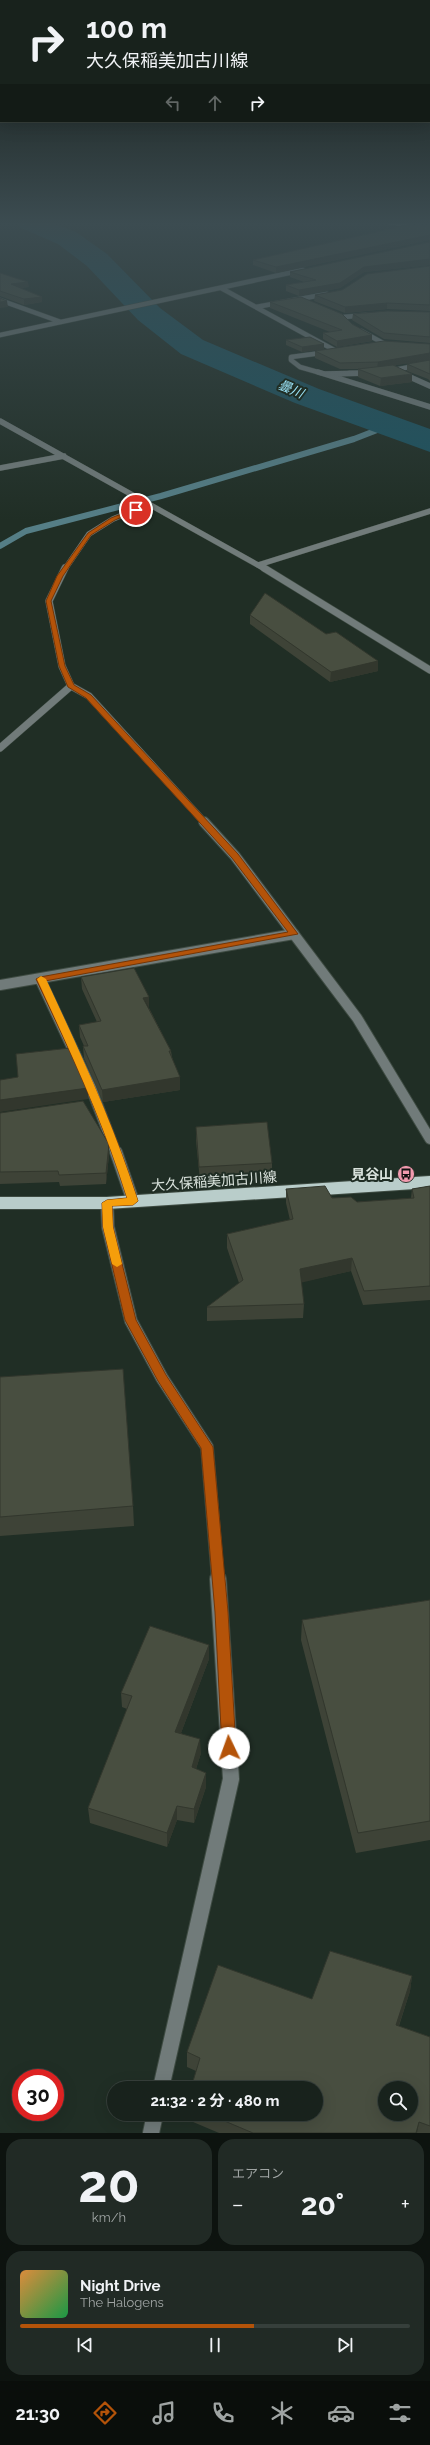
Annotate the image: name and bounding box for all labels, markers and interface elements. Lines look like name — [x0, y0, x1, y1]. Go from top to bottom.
text: 100 m — [86, 12, 167, 45]
icon: right — [20, 16, 72, 68]
text: 大久保稲美加古川線 — [86, 50, 248, 71]
icon: left — [162, 92, 184, 114]
icon: ahead — [204, 92, 226, 114]
icon: right — [246, 92, 268, 114]
water label: 曇川 — [276, 377, 308, 402]
pin — [119, 493, 153, 527]
icon: arrive — [125, 499, 147, 521]
bus stop icon: 見谷山 — [396, 1164, 416, 1184]
place label: 見谷山 — [351, 1166, 393, 1182]
street label: 大久保稲美加古川線 — [151, 1169, 277, 1193]
position arrow — [208, 1727, 250, 1769]
speed limit sign: 30 — [12, 2069, 64, 2121]
map controls — [378, 2081, 418, 2121]
button: search — [378, 2081, 418, 2121]
text: 21:32 · 2 分 · 480 m — [150, 2092, 280, 2110]
text: 20 — [78, 2153, 140, 2214]
text: エアコン — [232, 2166, 284, 2181]
text: 20° — [301, 2187, 344, 2222]
text: − — [232, 2191, 244, 2217]
text: + — [401, 2191, 410, 2217]
text: km/h — [92, 2210, 126, 2225]
text: Night Drive — [80, 2277, 160, 2295]
text: The Halogens — [80, 2295, 164, 2310]
icon: previous — [74, 2334, 96, 2356]
icon: pause — [204, 2334, 226, 2356]
icon: next — [334, 2334, 356, 2356]
icon: directions — [91, 2399, 119, 2427]
icon: music — [150, 2399, 178, 2427]
icon: phone — [209, 2399, 237, 2427]
icon: climate — [268, 2399, 296, 2427]
icon: car — [327, 2399, 355, 2427]
icon: filters — [386, 2399, 414, 2427]
text: 21:30 — [16, 2403, 60, 2424]

